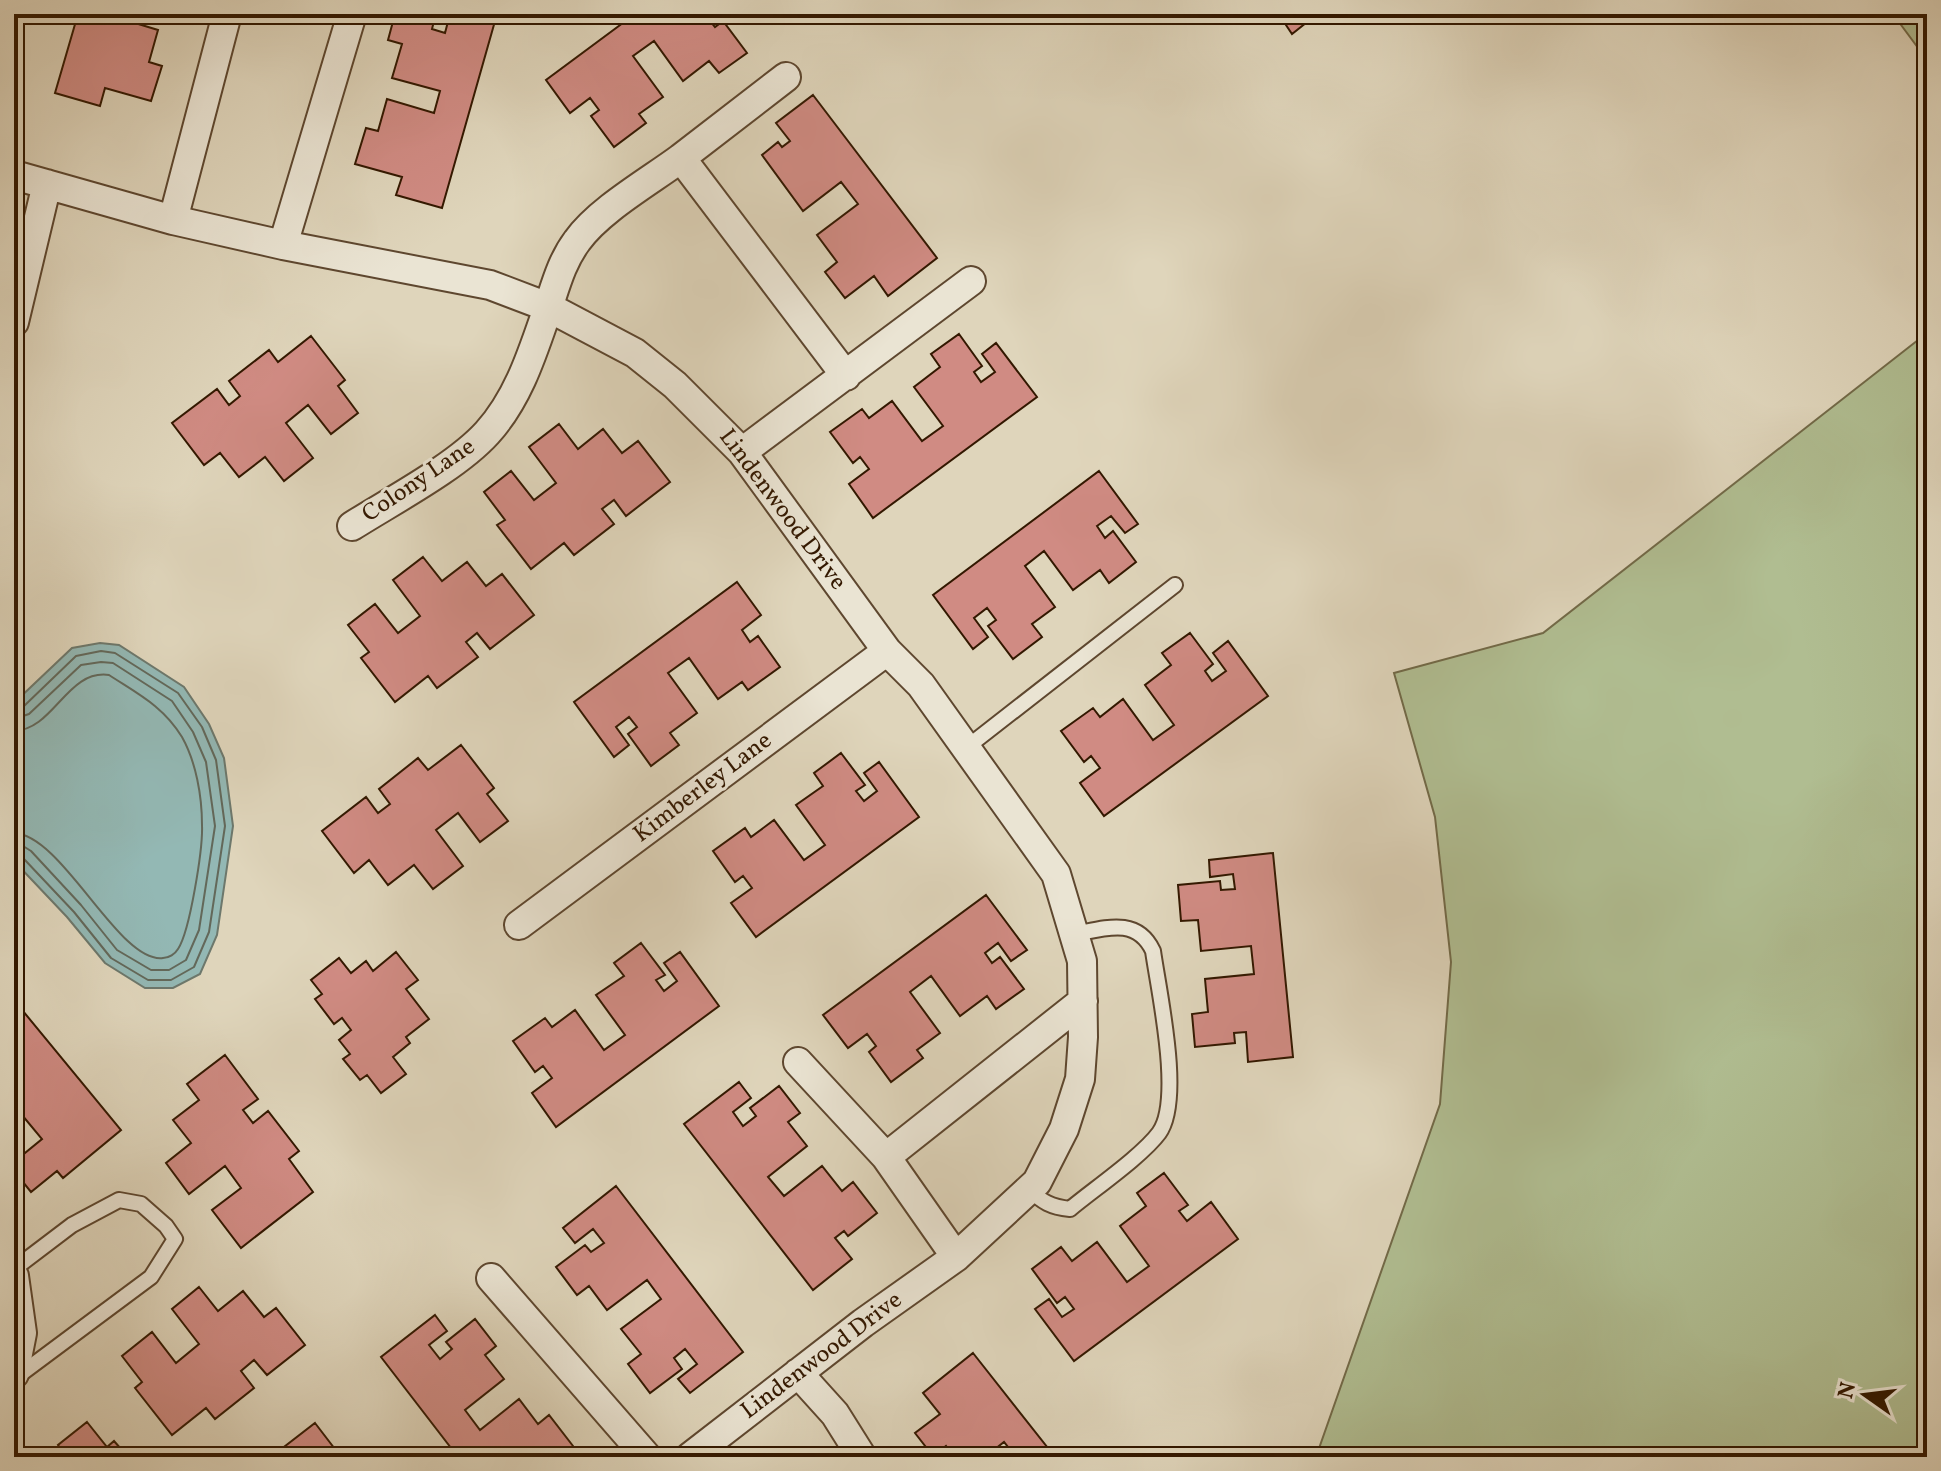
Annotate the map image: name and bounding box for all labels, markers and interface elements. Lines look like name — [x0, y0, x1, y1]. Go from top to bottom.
street label: Lindenwood Drive — [710, 422, 854, 598]
street label: Colony Lane — [356, 431, 482, 531]
street label: Kimberley Lane — [627, 725, 779, 851]
street label: Lindenwood Drive — [734, 1284, 910, 1428]
north arrow — [1825, 1355, 1905, 1435]
text: N — [1831, 1379, 1865, 1402]

